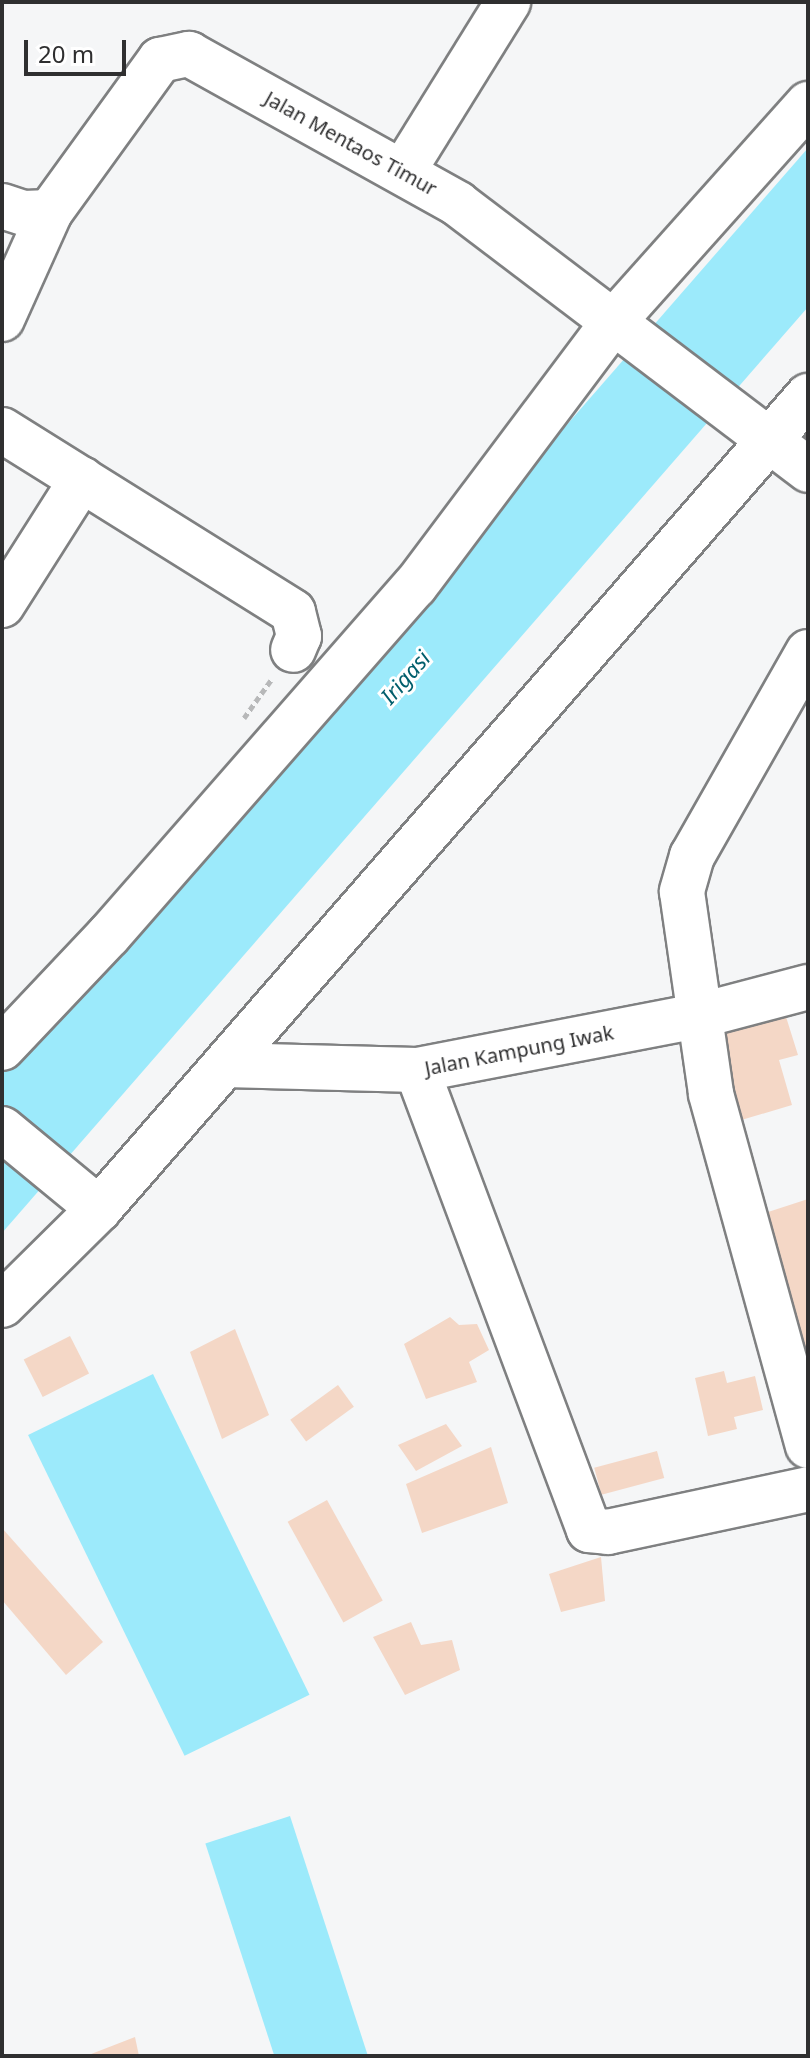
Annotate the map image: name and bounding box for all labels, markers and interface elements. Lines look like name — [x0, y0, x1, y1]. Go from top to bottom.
scale bar — [28, 24, 130, 74]
text: 20 m — [38, 37, 94, 70]
street label: Jalan Mentaos Timur — [261, 86, 441, 200]
water label: Irigasi — [375, 645, 435, 709]
street label: Jalan Kampung Iwak — [423, 1020, 615, 1080]

